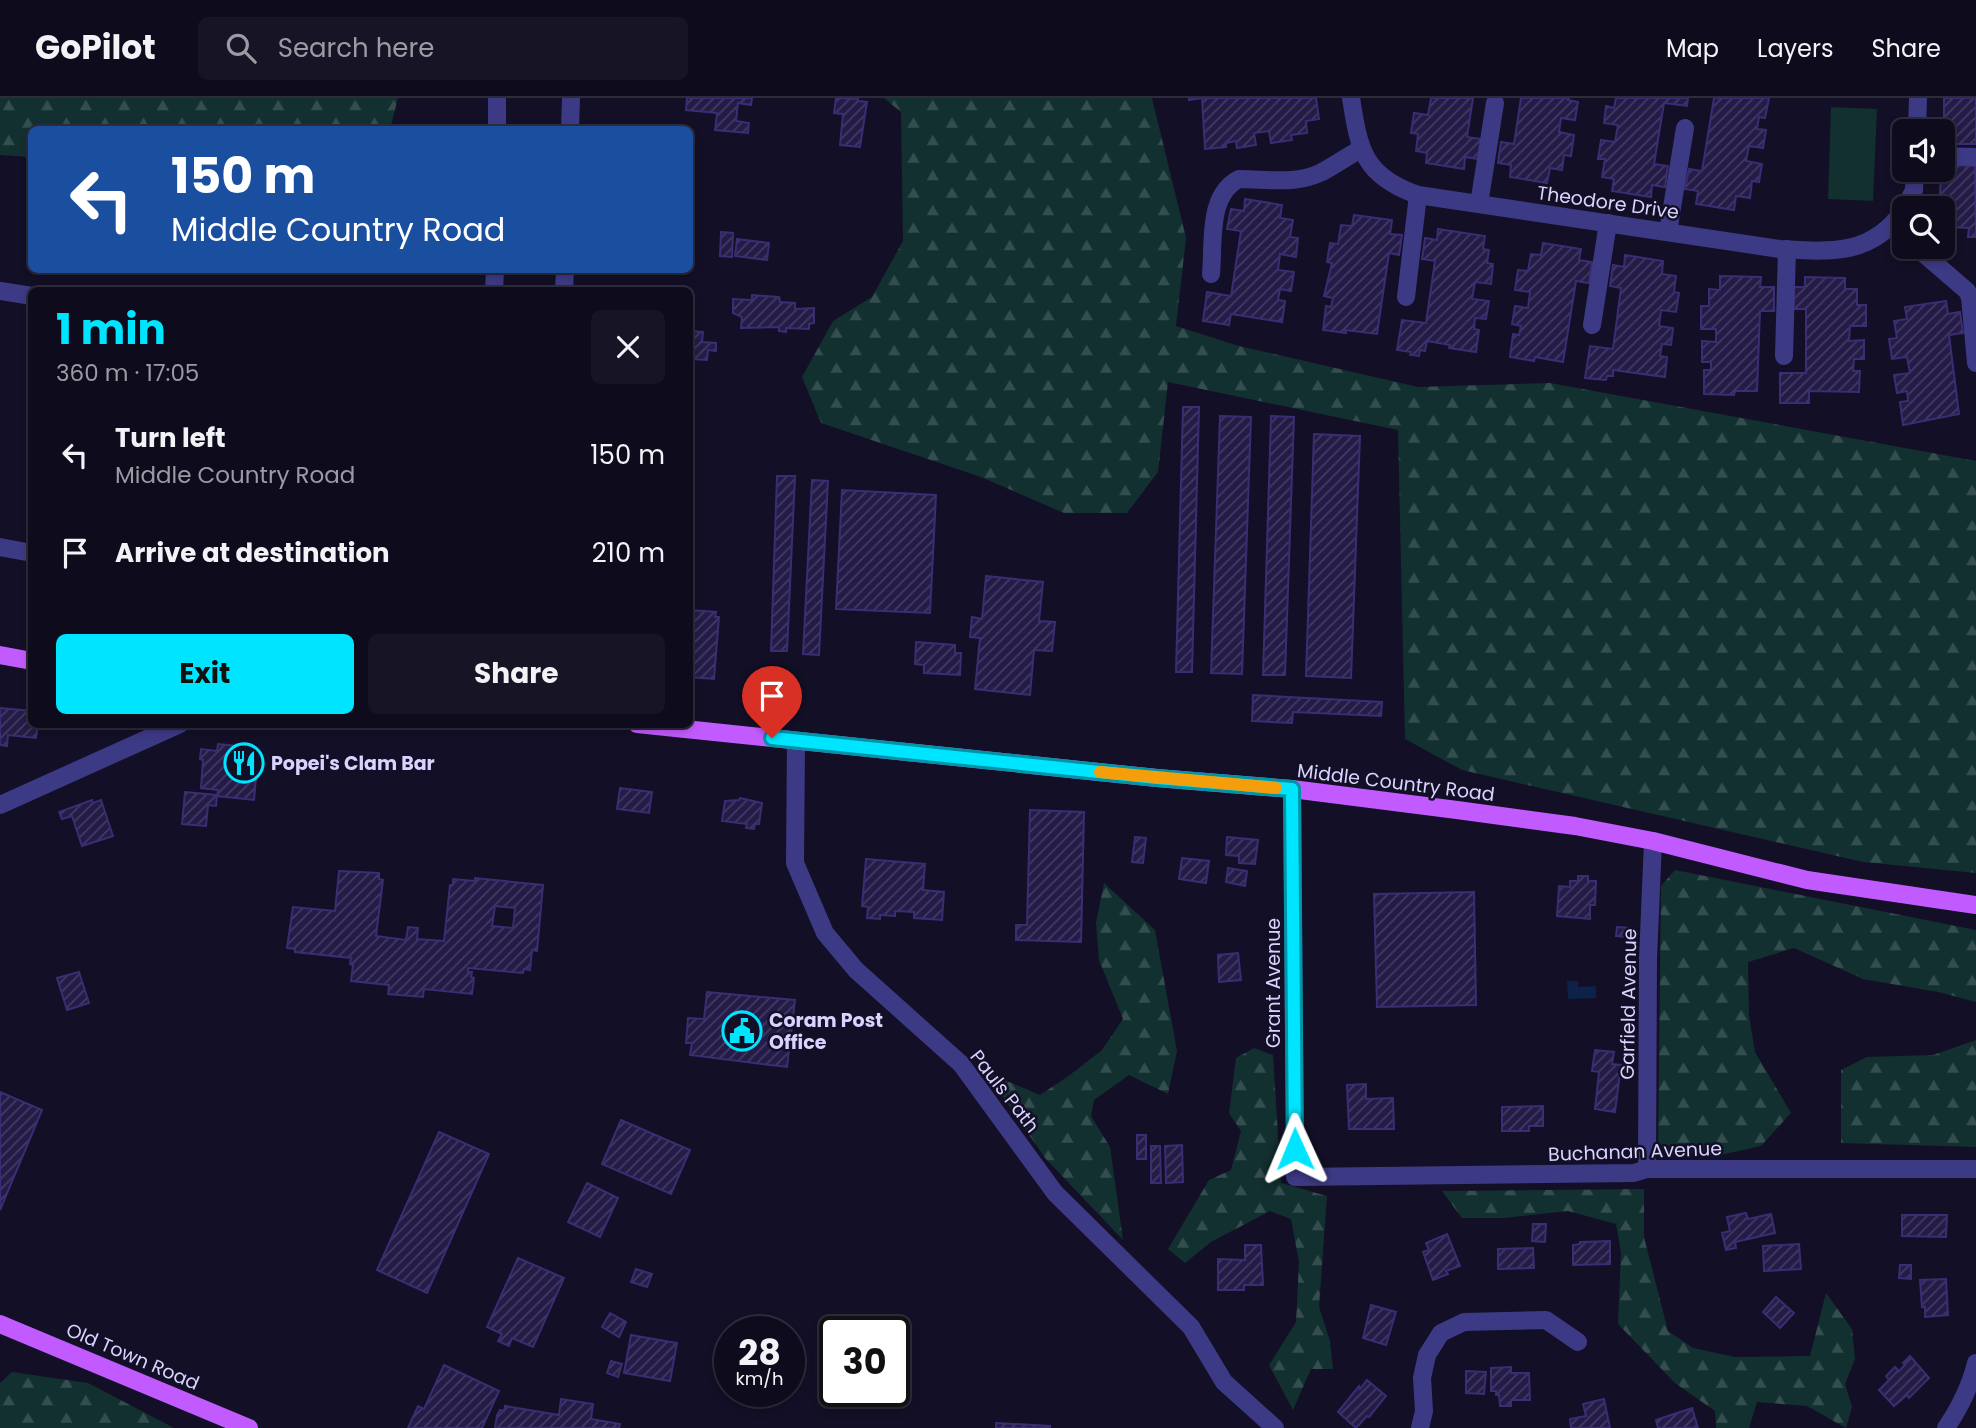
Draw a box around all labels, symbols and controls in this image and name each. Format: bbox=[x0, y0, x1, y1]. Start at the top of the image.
search box bbox=[198, 17, 688, 80]
text: GoPilot bbox=[35, 24, 156, 71]
icon: search bbox=[222, 29, 260, 67]
text: Search here bbox=[278, 30, 434, 66]
text: Map bbox=[1666, 32, 1719, 65]
text: Layers bbox=[1757, 32, 1833, 65]
text: Share bbox=[1871, 32, 1941, 65]
map controls bbox=[1892, 119, 1955, 259]
button: sound bbox=[1892, 119, 1955, 182]
text: 150 m bbox=[171, 142, 316, 210]
icon: left bbox=[56, 154, 147, 245]
street label: Theodore Drive bbox=[1535, 179, 1681, 226]
button: search bbox=[1892, 196, 1955, 259]
text: Middle Country Road bbox=[171, 207, 505, 252]
text: 1 min bbox=[56, 300, 166, 359]
button: close bbox=[591, 310, 665, 384]
text: 360 m · 17:05 bbox=[56, 357, 199, 389]
text: Turn left bbox=[115, 420, 226, 456]
icon: left bbox=[56, 436, 94, 474]
text: 150 m bbox=[590, 437, 665, 473]
text: Middle Country Road bbox=[115, 459, 355, 491]
icon: arrive bbox=[56, 534, 94, 572]
text: Arrive at destination bbox=[115, 535, 390, 571]
text: 210 m bbox=[592, 535, 665, 571]
button: Exit bbox=[56, 634, 354, 714]
button: Share bbox=[368, 634, 665, 714]
pin bbox=[742, 666, 802, 738]
icon: arrive bbox=[753, 677, 791, 715]
restaurant icon: Popei's Clam Bar bbox=[223, 742, 265, 784]
place label: Popei's Clam Bar bbox=[271, 750, 435, 777]
street label: Middle Country Road bbox=[1296, 757, 1496, 808]
street label: Grant Avenue bbox=[1260, 918, 1287, 1048]
street label: Garfield Avenue bbox=[1614, 928, 1643, 1080]
place label: Coram Post Office bbox=[769, 1007, 883, 1056]
public building icon: Coram Post Office bbox=[721, 1010, 763, 1052]
street label: Pauls Path bbox=[964, 1044, 1046, 1138]
position arrow bbox=[1258, 1112, 1332, 1186]
street label: Buchanan Avenue bbox=[1548, 1135, 1722, 1168]
street label: Old Town Road bbox=[62, 1316, 204, 1397]
speed limit sign: 30 bbox=[819, 1316, 910, 1407]
text: 28 bbox=[738, 1328, 781, 1377]
text: km/h bbox=[736, 1366, 783, 1391]

